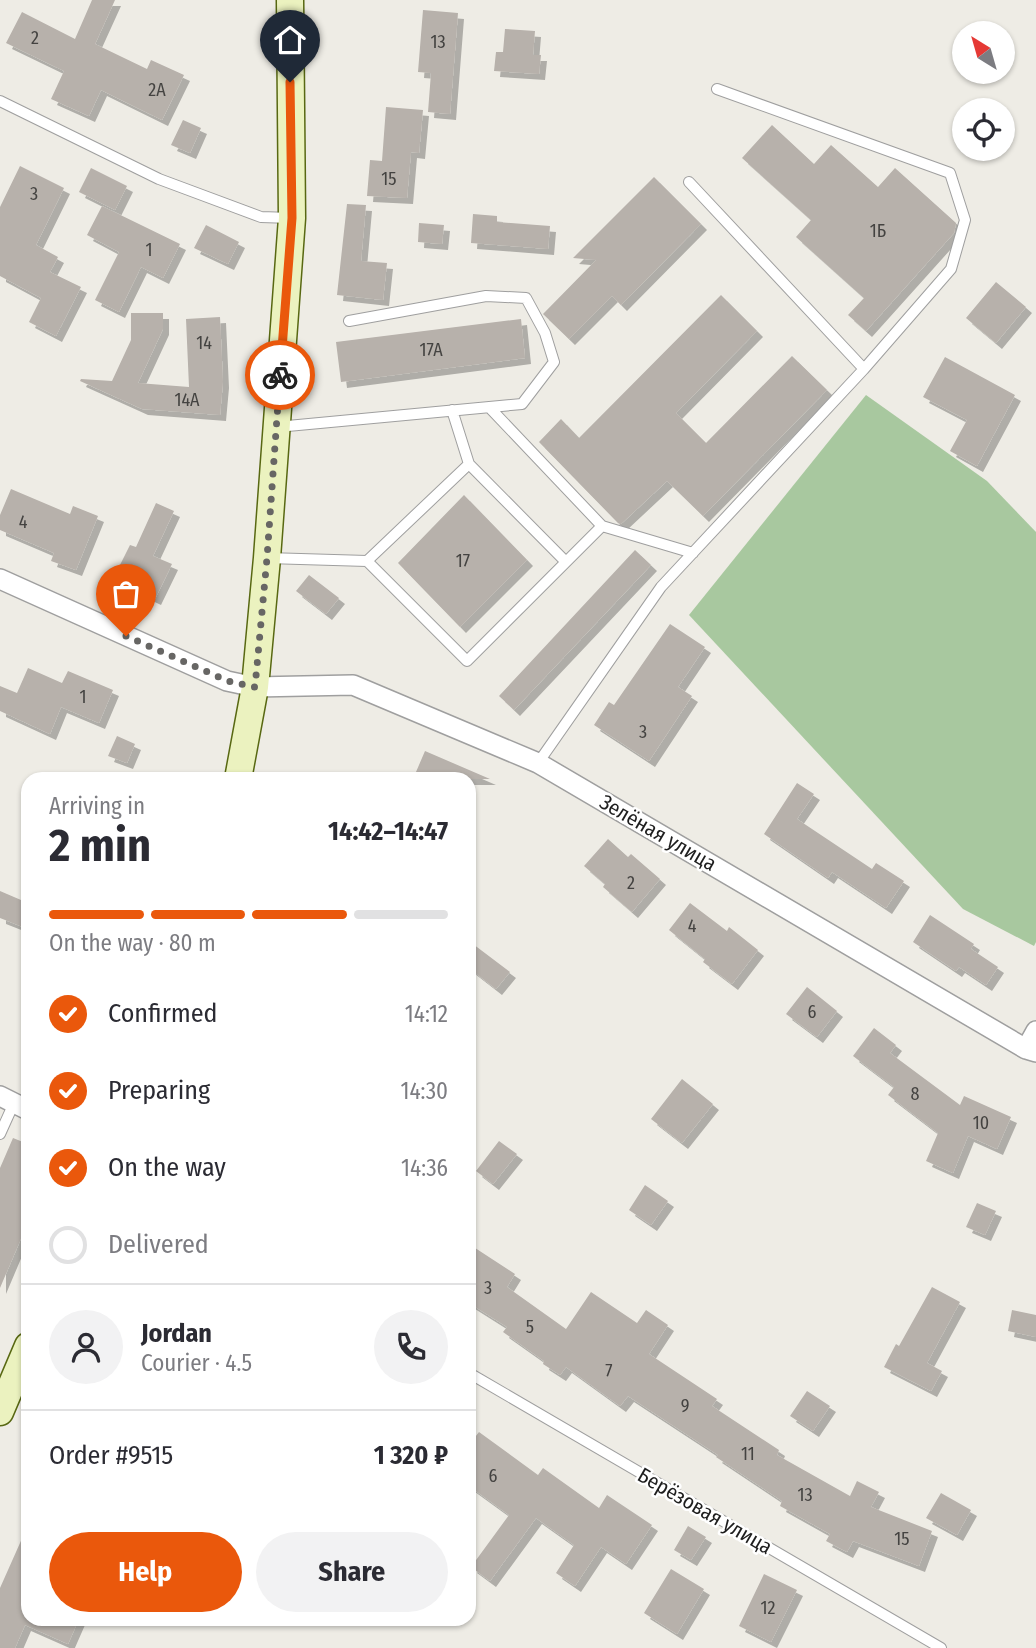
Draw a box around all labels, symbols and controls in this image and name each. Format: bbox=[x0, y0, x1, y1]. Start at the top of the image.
pin bbox=[260, 10, 320, 82]
icon: home bbox=[271, 21, 309, 59]
north arrow bbox=[952, 21, 1015, 84]
map controls bbox=[952, 21, 1015, 161]
house number: 2 bbox=[31, 27, 39, 49]
house number: 13 bbox=[430, 31, 446, 53]
house number: 2А bbox=[148, 79, 166, 101]
button: locate bbox=[952, 98, 1015, 161]
house number: 15 bbox=[381, 168, 397, 190]
house number: 3 bbox=[30, 183, 38, 205]
house number: 1Б bbox=[870, 220, 886, 242]
house number: 1 bbox=[145, 239, 153, 261]
house number: 14 bbox=[196, 332, 212, 354]
house number: 17А bbox=[419, 339, 443, 361]
courier bbox=[245, 340, 315, 410]
icon: bike bbox=[261, 356, 299, 394]
house number: 14А bbox=[174, 389, 200, 411]
house number: 4 bbox=[19, 511, 28, 533]
house number: 17 bbox=[456, 550, 470, 572]
pin bbox=[96, 564, 156, 636]
icon: bag bbox=[107, 575, 145, 613]
house number: 1 bbox=[79, 686, 87, 708]
house number: 3 bbox=[639, 721, 647, 743]
street label: Зелёная улица bbox=[595, 789, 721, 877]
text: Arriving in bbox=[49, 792, 145, 820]
text: 14:42–14:47 bbox=[328, 816, 448, 847]
text: 2 min bbox=[49, 818, 151, 873]
house number: 2 bbox=[627, 872, 635, 894]
house number: 4 bbox=[688, 915, 697, 937]
text: On the way · 80 m bbox=[49, 929, 216, 957]
icon: check bbox=[49, 995, 87, 1033]
text: Confirmed bbox=[108, 998, 218, 1029]
text: 14:12 bbox=[405, 1000, 448, 1028]
house number: 6 bbox=[808, 1001, 817, 1023]
icon: check bbox=[49, 1072, 87, 1110]
text: Preparing bbox=[108, 1075, 210, 1106]
text: 14:30 bbox=[400, 1077, 448, 1105]
house number: 8 bbox=[911, 1083, 920, 1105]
house number: 10 bbox=[973, 1112, 989, 1134]
icon: check bbox=[49, 1149, 87, 1187]
text: On the way bbox=[108, 1152, 226, 1183]
text: 14:36 bbox=[401, 1154, 448, 1182]
text: Delivered bbox=[108, 1229, 209, 1260]
house number: 3 bbox=[484, 1277, 492, 1299]
button: person bbox=[49, 1310, 123, 1384]
button: phone bbox=[374, 1310, 448, 1384]
house number: 5 bbox=[526, 1316, 534, 1338]
text: Jordan bbox=[141, 1318, 212, 1349]
text: Courier · 4.5 bbox=[141, 1349, 252, 1377]
house number: 7 bbox=[605, 1360, 613, 1382]
house number: 9 bbox=[681, 1395, 689, 1417]
text: Order #9515 bbox=[49, 1440, 173, 1471]
text: 1 320 ₽ bbox=[374, 1440, 448, 1471]
house number: 11 bbox=[741, 1443, 755, 1465]
street label: Берёзовая улица bbox=[633, 1462, 777, 1560]
house number: 6 bbox=[489, 1465, 498, 1487]
house number: 13 bbox=[797, 1484, 813, 1506]
house number: 15 bbox=[894, 1528, 910, 1550]
button: Help bbox=[49, 1532, 242, 1612]
button: Share bbox=[256, 1532, 448, 1612]
house number: 12 bbox=[761, 1597, 776, 1619]

